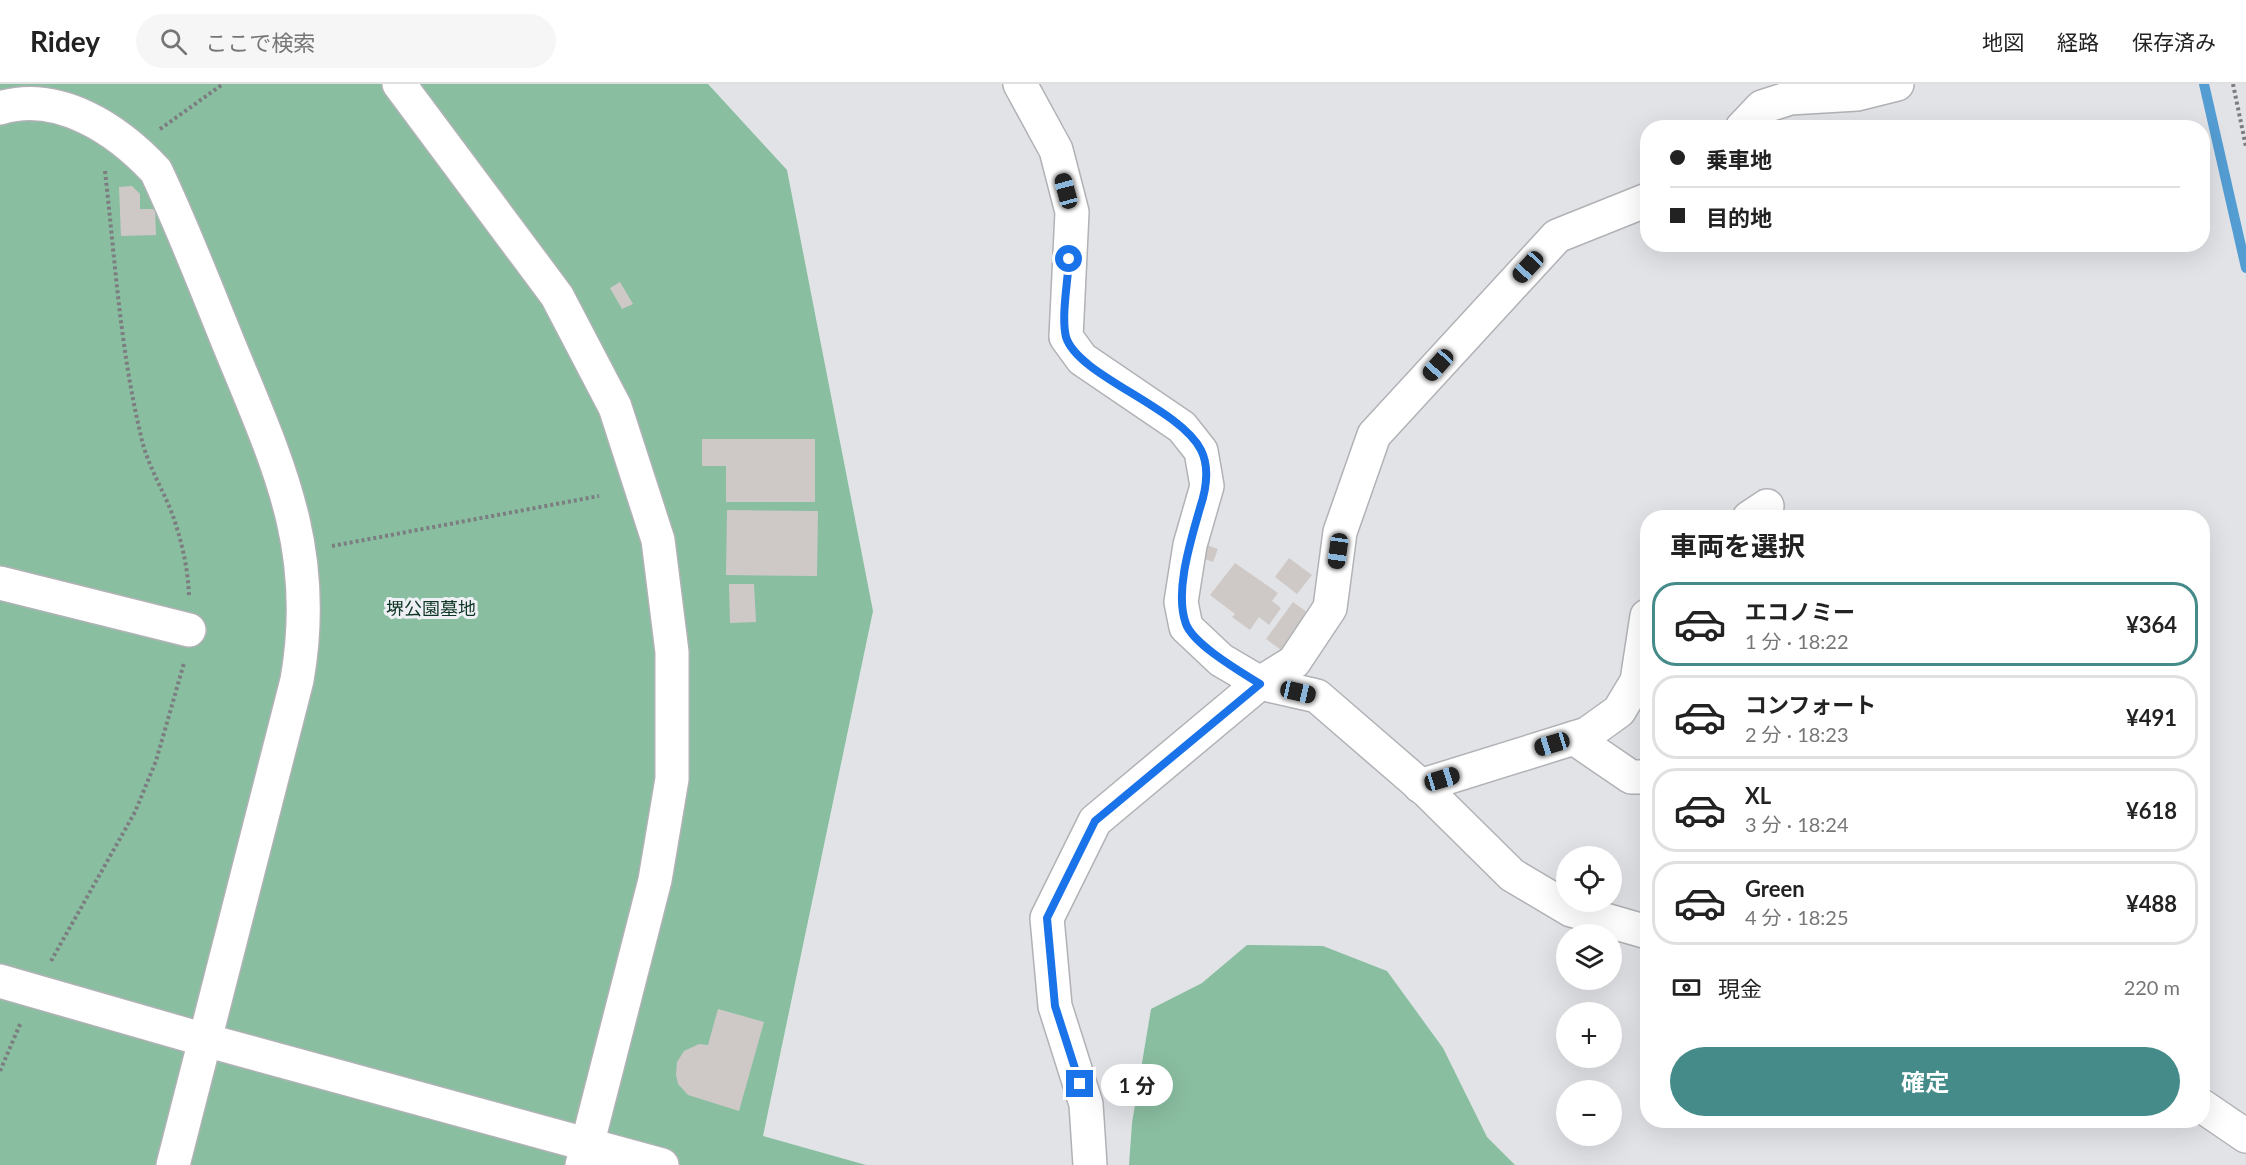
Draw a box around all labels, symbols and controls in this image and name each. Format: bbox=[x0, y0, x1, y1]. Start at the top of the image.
search box bbox=[136, 14, 556, 68]
text: Ridey bbox=[30, 24, 100, 58]
icon: search bbox=[157, 25, 190, 58]
text: ここで検索 bbox=[205, 29, 315, 56]
text: 地図 bbox=[1982, 29, 2024, 54]
text: 経路 bbox=[2057, 29, 2099, 54]
text: 保存済み bbox=[2132, 29, 2216, 54]
text: 乗車地 bbox=[1706, 146, 1772, 173]
car bbox=[1053, 171, 1079, 211]
text: 目的地 bbox=[1706, 204, 1772, 231]
route start bbox=[1055, 245, 1082, 272]
car bbox=[1509, 248, 1547, 286]
car bbox=[1419, 346, 1457, 384]
text: 車両を選択 bbox=[1670, 529, 1805, 562]
car bbox=[1327, 532, 1349, 570]
park label: 堺公園墓地 bbox=[386, 597, 476, 619]
icon: car bbox=[1673, 597, 1727, 651]
text: エコノミー bbox=[1745, 598, 1855, 625]
text: ¥364 bbox=[2126, 611, 2177, 638]
text: 1 分 · 18:22 bbox=[1745, 629, 1849, 653]
car bbox=[1278, 679, 1318, 705]
icon: car bbox=[1673, 690, 1727, 744]
text: コンフォート bbox=[1745, 691, 1876, 718]
text: ¥491 bbox=[2126, 704, 2177, 731]
text: 2 分 · 18:23 bbox=[1745, 722, 1849, 746]
car bbox=[1532, 730, 1572, 758]
car bbox=[1422, 765, 1462, 793]
text: XL bbox=[1745, 782, 1771, 809]
icon: car bbox=[1673, 783, 1727, 837]
text: ¥618 bbox=[2126, 797, 2177, 824]
text: 3 分 · 18:24 bbox=[1745, 812, 1849, 836]
map controls bbox=[1556, 846, 1622, 1146]
button: locate bbox=[1556, 846, 1622, 912]
text: Green bbox=[1745, 875, 1805, 902]
icon: car bbox=[1673, 876, 1727, 930]
text: ¥488 bbox=[2126, 890, 2177, 917]
text: 4 分 · 18:25 bbox=[1745, 905, 1849, 929]
button: layers bbox=[1556, 924, 1622, 990]
icon: cash bbox=[1670, 971, 1703, 1004]
text: 現金 bbox=[1718, 975, 1762, 1002]
text: 220 m bbox=[2124, 975, 2180, 999]
button: + bbox=[1556, 1002, 1622, 1068]
button: 確定 bbox=[1670, 1047, 2180, 1116]
callout: 1 分 bbox=[1101, 1063, 1173, 1105]
route end bbox=[1066, 1070, 1093, 1097]
text: 1 分 bbox=[1119, 1073, 1155, 1097]
button: − bbox=[1556, 1080, 1622, 1146]

